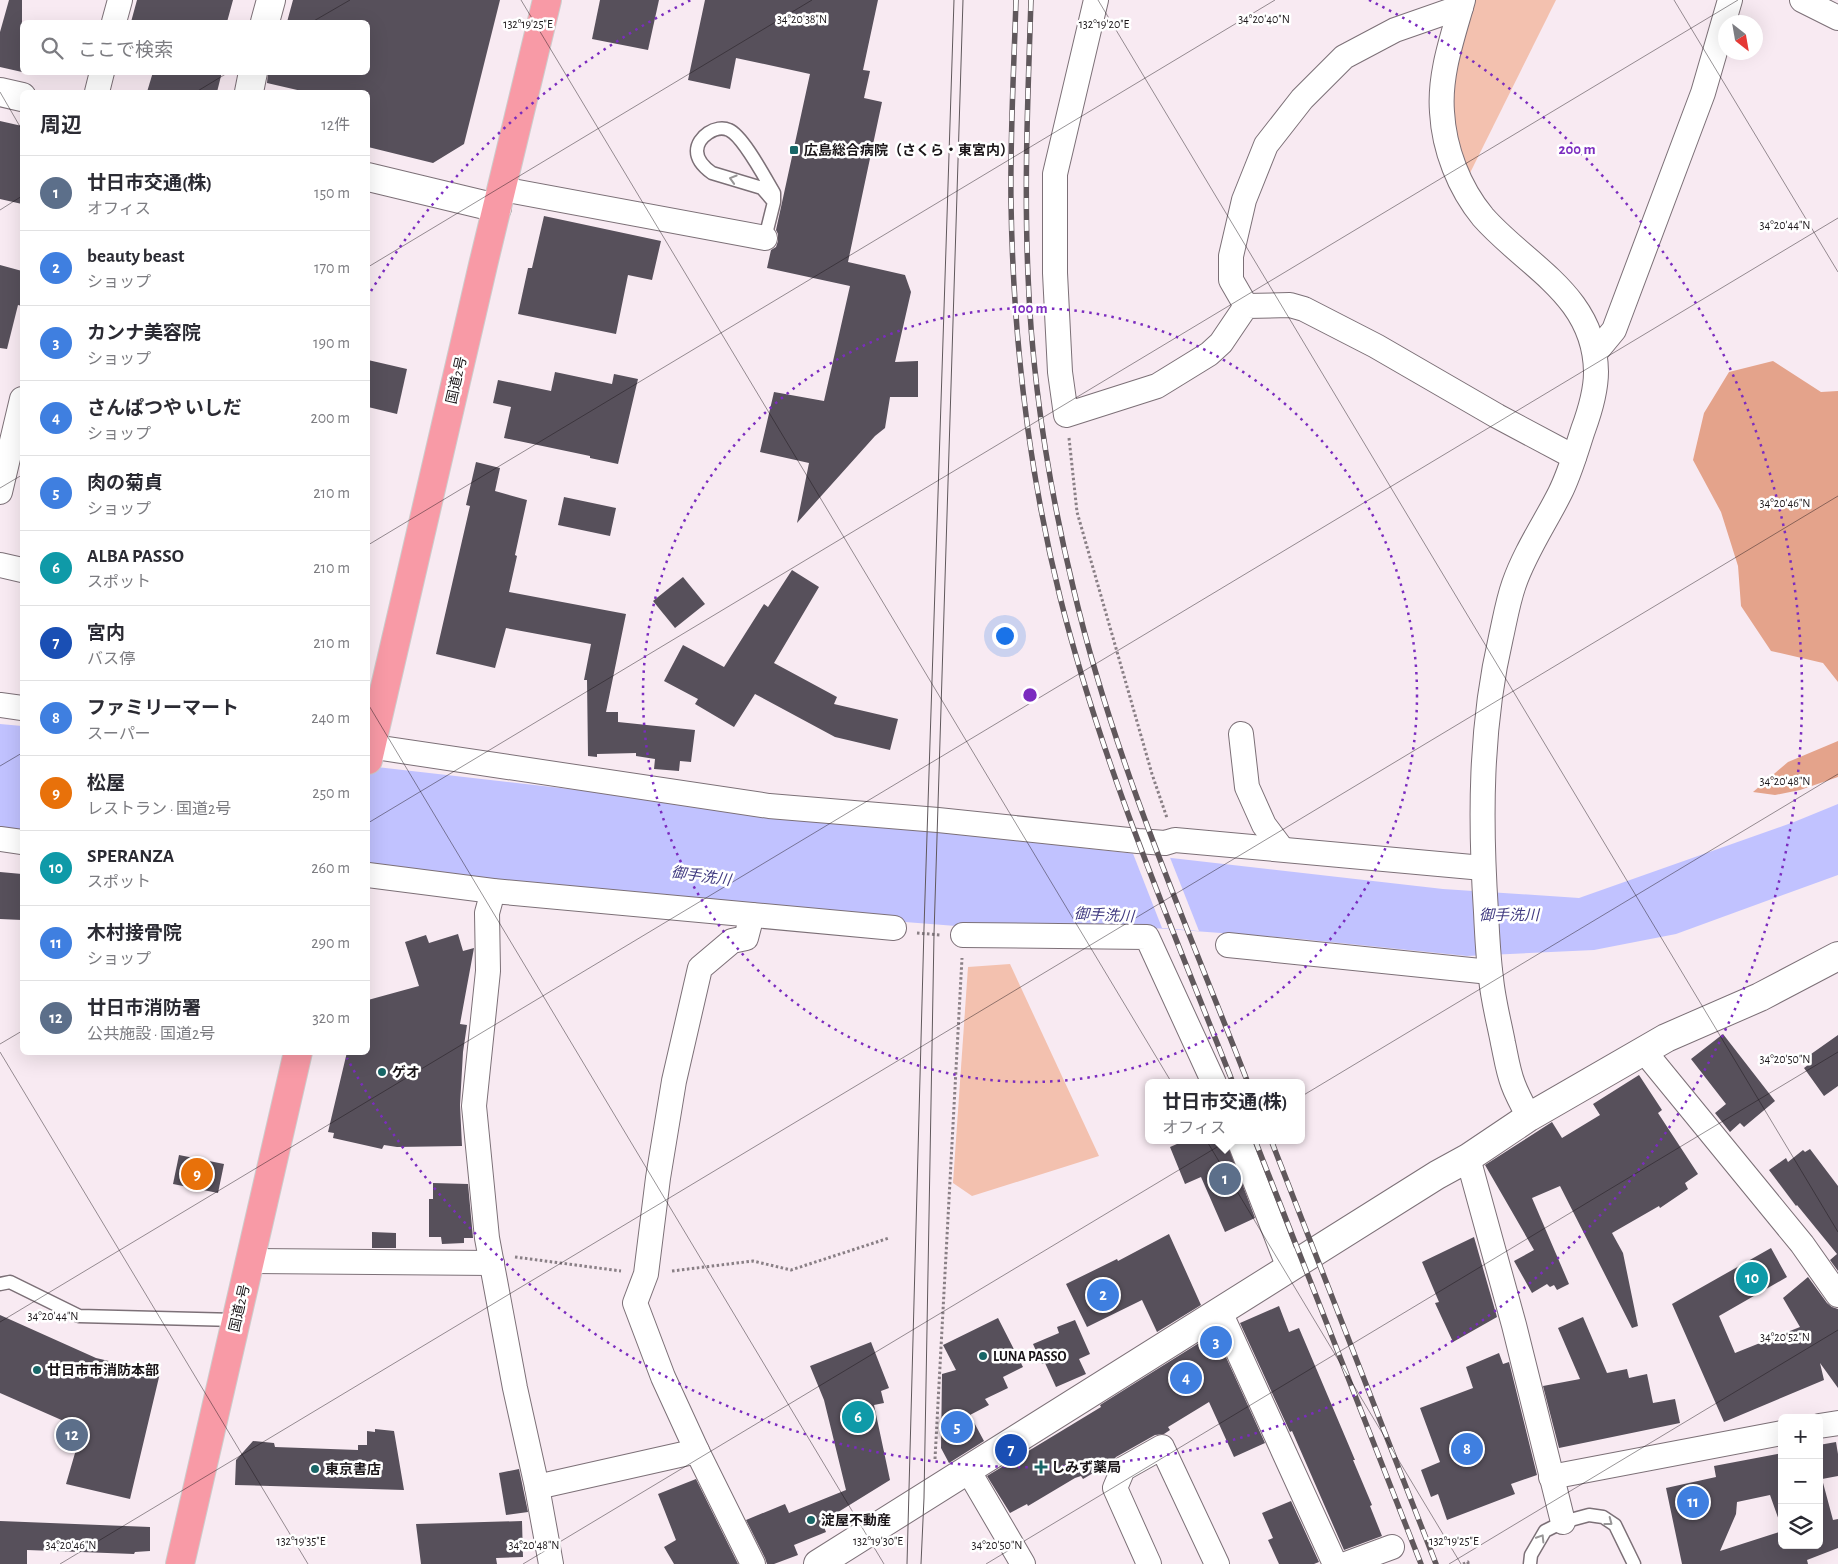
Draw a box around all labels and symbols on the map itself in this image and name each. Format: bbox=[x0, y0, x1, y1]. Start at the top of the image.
text: 34°20'38"N bbox=[777, 13, 827, 25]
text: 34°20'40"N bbox=[1238, 13, 1290, 25]
north arrow bbox=[1718, 15, 1763, 60]
text: 132°19'25"E bbox=[503, 18, 553, 30]
text: 132°19'20"E bbox=[1079, 18, 1130, 30]
place label: 広島総合病院（さくら・東宮内） bbox=[804, 142, 1014, 158]
text: 200 m bbox=[1558, 142, 1596, 157]
marker: 広島総合病院（さくら・東宮内） bbox=[788, 144, 800, 156]
one-way arrow bbox=[729, 175, 737, 185]
text: 34°20'44"N bbox=[1759, 219, 1811, 231]
text: 100 m bbox=[1012, 301, 1048, 316]
street label: 国道2号 bbox=[444, 355, 469, 405]
text: 34°20'46"N bbox=[1760, 497, 1811, 509]
your location bbox=[992, 623, 1018, 649]
centre of rings bbox=[1021, 686, 1039, 704]
text: 34°20'48"N bbox=[1759, 775, 1811, 787]
water label: 御手洗川 bbox=[670, 864, 734, 888]
water label: 御手洗川 bbox=[1074, 905, 1136, 925]
water label: 御手洗川 bbox=[1479, 907, 1541, 923]
text: 34°20'50"N bbox=[1760, 1053, 1810, 1065]
place label: ゲオ bbox=[392, 1064, 420, 1080]
marker: ゲオ bbox=[376, 1066, 388, 1078]
pin: 9 bbox=[181, 1155, 213, 1193]
pin: 1 bbox=[1209, 1160, 1241, 1198]
pin: 10 bbox=[1736, 1259, 1768, 1297]
pin: 2 bbox=[1087, 1276, 1119, 1314]
street label: 国道2号 bbox=[227, 1283, 252, 1333]
text: 34°20'44"N bbox=[27, 1310, 79, 1322]
pin: 3 bbox=[1200, 1323, 1232, 1361]
text: 34°20'52"N bbox=[1760, 1331, 1810, 1343]
marker: LUNA PASSO bbox=[977, 1350, 989, 1362]
place label: LUNA PASSO bbox=[993, 1350, 1066, 1364]
pin: 4 bbox=[1170, 1359, 1202, 1397]
place label: 廿日市市消防本部 bbox=[47, 1363, 159, 1378]
marker: 廿日市市消防本部 bbox=[31, 1364, 43, 1376]
pin: 6 bbox=[842, 1398, 874, 1436]
pin: 5 bbox=[941, 1408, 973, 1446]
pin: 12 bbox=[56, 1416, 88, 1454]
pin: 8 bbox=[1451, 1430, 1483, 1468]
pin: 7 bbox=[995, 1431, 1027, 1469]
place label: しみず薬局 bbox=[1051, 1460, 1121, 1475]
marker: しみず薬局 bbox=[1035, 1461, 1047, 1473]
place label: 東京書店 bbox=[325, 1462, 381, 1477]
marker: 東京書店 bbox=[309, 1463, 321, 1475]
pin: 11 bbox=[1677, 1483, 1709, 1521]
place label: 淀屋不動産 bbox=[821, 1513, 891, 1528]
marker: 淀屋不動産 bbox=[805, 1514, 817, 1526]
one-way arrow bbox=[1603, 1516, 1613, 1525]
text: 132°19'35"E bbox=[277, 1535, 326, 1547]
text: 132°19'30"E bbox=[853, 1535, 903, 1547]
text: 132°19'25"E bbox=[1429, 1535, 1479, 1547]
one-way arrow bbox=[1535, 1535, 1544, 1544]
text: 34°20'46"N bbox=[46, 1539, 97, 1551]
text: 34°20'48"N bbox=[508, 1539, 560, 1551]
text: 34°20'50"N bbox=[972, 1539, 1022, 1551]

